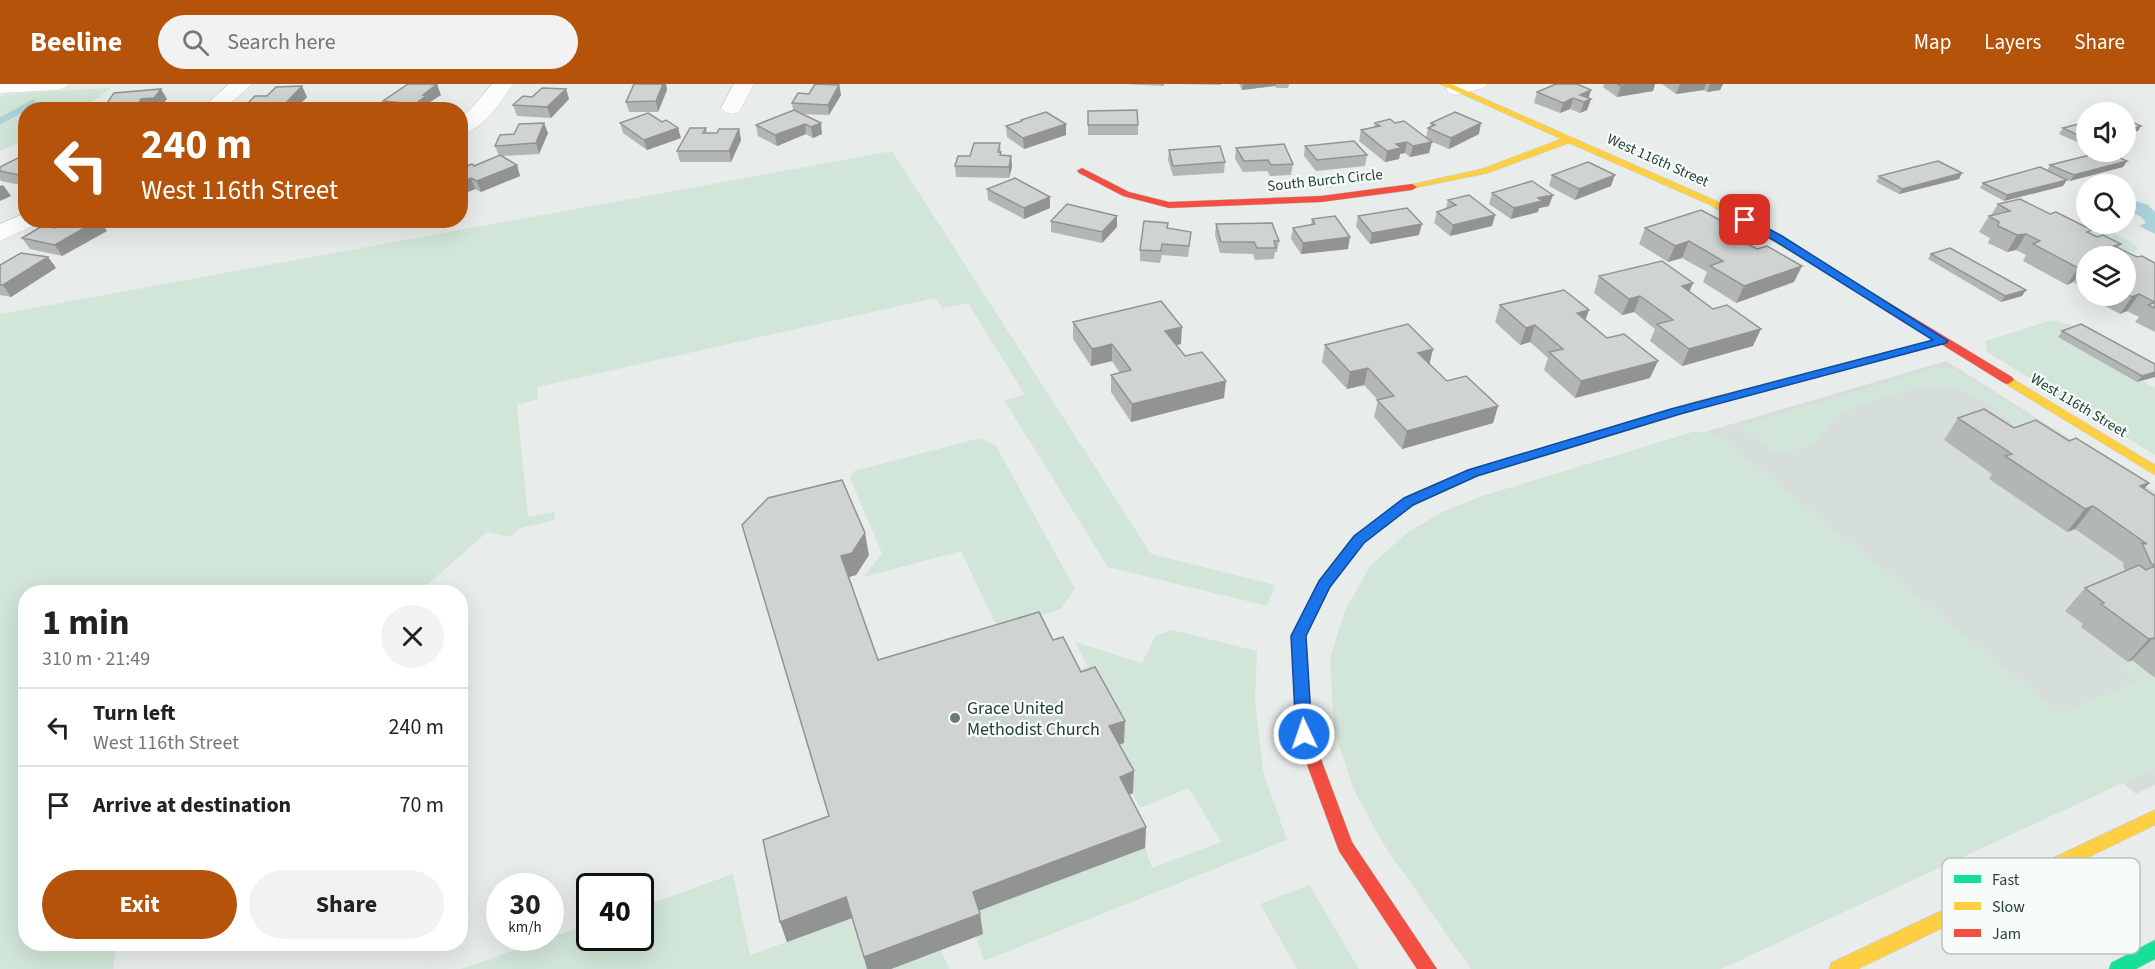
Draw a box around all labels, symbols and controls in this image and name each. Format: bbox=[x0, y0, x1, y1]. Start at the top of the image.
search box bbox=[158, 15, 578, 69]
text: Beeline bbox=[30, 22, 122, 62]
icon: search bbox=[179, 26, 212, 59]
text: Search here bbox=[227, 26, 336, 58]
text: Map bbox=[1914, 27, 1951, 57]
text: Layers bbox=[1984, 27, 2041, 57]
text: Share bbox=[2074, 27, 2125, 57]
map controls bbox=[2076, 102, 2136, 306]
button: sound bbox=[2076, 102, 2136, 162]
text: 240 m bbox=[141, 115, 252, 175]
icon: left bbox=[42, 126, 120, 204]
street label: West 116th Street bbox=[1604, 129, 1712, 192]
street label: South Burch Circle bbox=[1266, 164, 1384, 197]
text: West 116th Street bbox=[141, 171, 338, 210]
button: search bbox=[2076, 174, 2136, 234]
pin bbox=[1719, 194, 1770, 245]
icon: arrive bbox=[1728, 203, 1761, 236]
button: layers bbox=[2076, 246, 2136, 306]
street label: West 116th Street bbox=[2026, 368, 2131, 443]
text: 1 min bbox=[42, 597, 130, 648]
button: close bbox=[381, 605, 444, 668]
text: 310 m · 21:49 bbox=[42, 645, 150, 673]
place label: Grace United Methodist Church bbox=[967, 696, 1100, 742]
text: Turn left bbox=[93, 697, 175, 729]
position arrow bbox=[1272, 702, 1336, 766]
icon: left bbox=[42, 711, 75, 744]
text: 240 m bbox=[389, 711, 444, 743]
marker: Grace United Methodist Church bbox=[948, 711, 962, 725]
text: West 116th Street bbox=[93, 729, 239, 757]
icon: arrive bbox=[42, 789, 75, 822]
text: Arrive at destination bbox=[93, 789, 291, 821]
text: 70 m bbox=[399, 789, 444, 821]
legend bbox=[1942, 858, 2140, 954]
text: Fast bbox=[1992, 869, 2020, 891]
button: Exit bbox=[42, 870, 237, 939]
button: Share bbox=[249, 870, 444, 939]
speed limit sign: 40 bbox=[576, 873, 654, 951]
text: 30 bbox=[509, 883, 541, 926]
text: Slow bbox=[1992, 896, 2025, 918]
text: km/h bbox=[508, 917, 542, 938]
text: Jam bbox=[1992, 923, 2021, 945]

